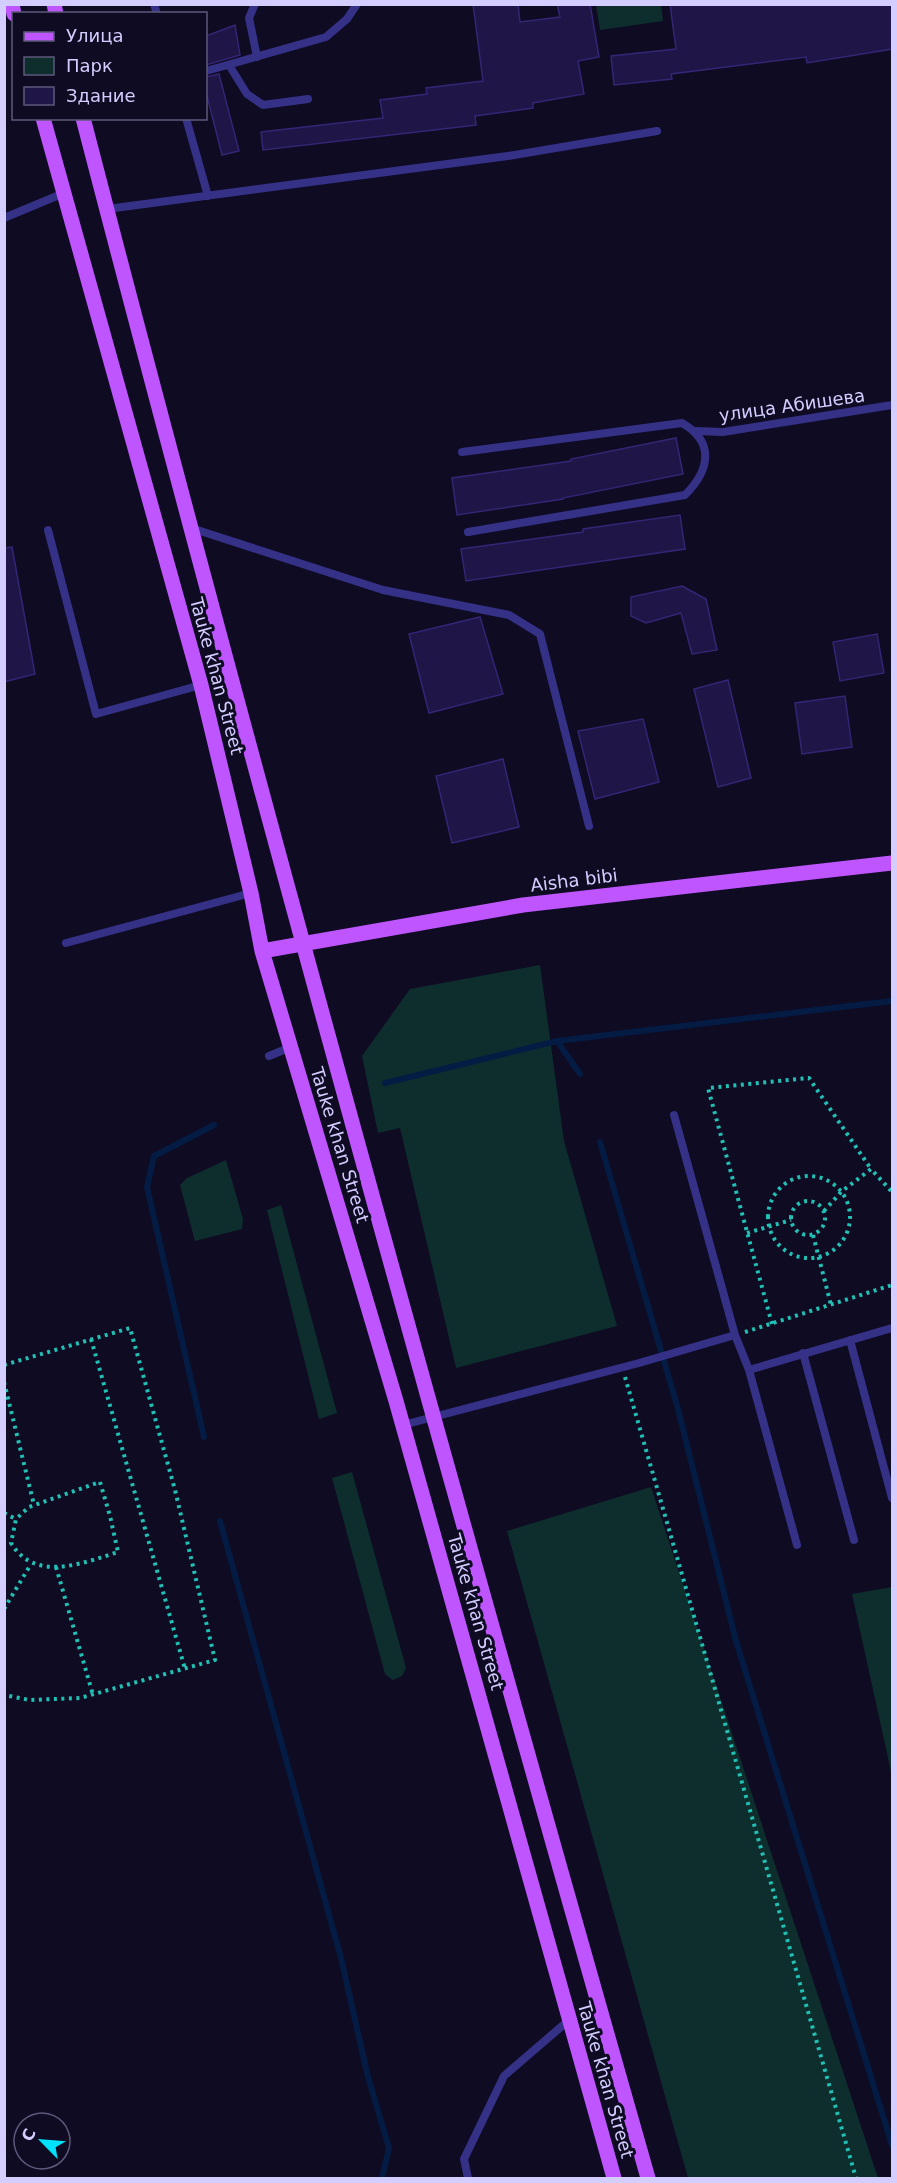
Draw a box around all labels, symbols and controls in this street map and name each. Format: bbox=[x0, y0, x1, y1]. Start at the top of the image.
legend bbox=[12, 12, 207, 120]
text: Улица bbox=[66, 25, 123, 46]
text: Парк bbox=[66, 55, 113, 76]
text: Здание bbox=[66, 85, 136, 106]
street label: улица Абишева bbox=[718, 384, 866, 426]
street label: Tauke khan Street bbox=[186, 594, 248, 757]
street label: Aisha bibi bbox=[529, 864, 619, 896]
street label: Tauke khan Street bbox=[306, 1064, 374, 1225]
street label: Tauke khan Street bbox=[443, 1530, 508, 1693]
street label: Tauke khan Street bbox=[573, 1998, 638, 2161]
north arrow bbox=[12, 2111, 72, 2171]
text: С bbox=[18, 2126, 40, 2144]

